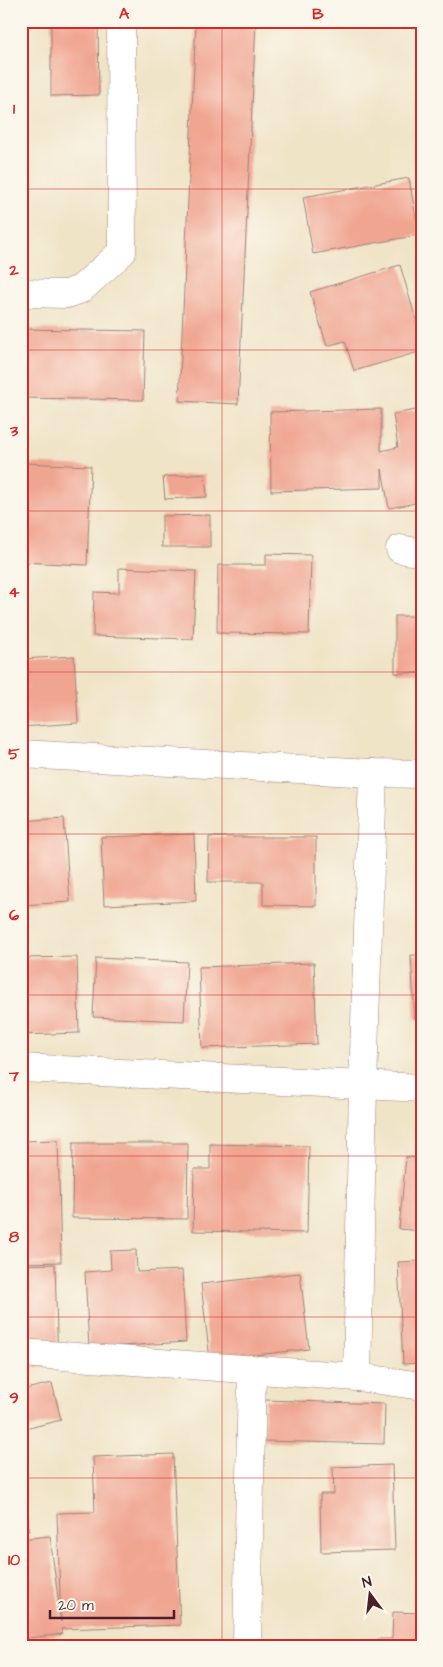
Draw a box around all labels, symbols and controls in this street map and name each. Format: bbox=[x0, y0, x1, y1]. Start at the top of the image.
text: A bbox=[119, 3, 130, 25]
text: B bbox=[312, 3, 324, 25]
text: 1 bbox=[13, 98, 16, 120]
text: 2 bbox=[8, 259, 19, 281]
text: 3 bbox=[9, 420, 19, 442]
text: 4 bbox=[9, 581, 20, 603]
text: 5 bbox=[8, 743, 20, 765]
text: 6 bbox=[9, 904, 19, 926]
text: 7 bbox=[8, 1065, 19, 1087]
text: 8 bbox=[9, 1226, 20, 1248]
text: 9 bbox=[9, 1387, 19, 1409]
text: 10 bbox=[8, 1549, 20, 1571]
north arrow bbox=[346, 1570, 396, 1620]
text: N bbox=[360, 1572, 374, 1593]
scale bar bbox=[50, 1587, 174, 1619]
text: 20 m bbox=[58, 1595, 94, 1616]

